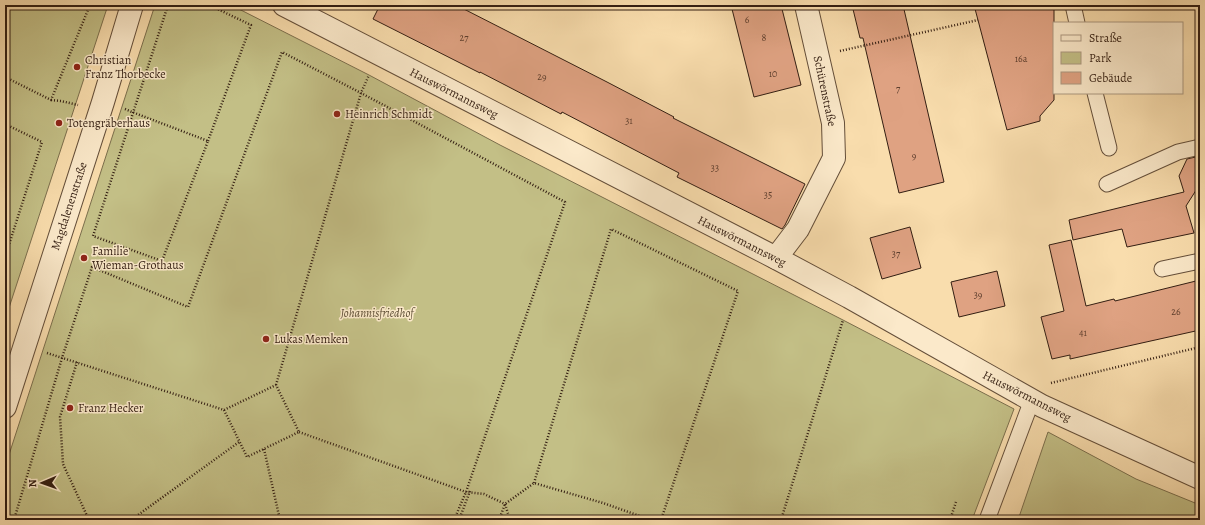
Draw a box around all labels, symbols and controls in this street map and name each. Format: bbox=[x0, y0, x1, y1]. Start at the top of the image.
house number: 6 bbox=[745, 13, 750, 26]
legend bbox=[1053, 22, 1183, 94]
text: Straße bbox=[1089, 30, 1122, 46]
house number: 27 bbox=[460, 31, 469, 44]
house number: 8 bbox=[762, 31, 767, 44]
text: Park bbox=[1089, 50, 1112, 66]
place label: Christian Franz Thorbecke bbox=[85, 52, 166, 82]
house number: 16a bbox=[1015, 52, 1028, 65]
street label: Schürenstraße bbox=[810, 54, 840, 128]
marker: Christian Franz Thorbecke bbox=[72, 62, 82, 72]
street label: Hauswörmannsweg bbox=[407, 64, 501, 122]
house number: 10 bbox=[769, 67, 777, 80]
house number: 29 bbox=[537, 70, 547, 83]
text: Gebäude bbox=[1089, 70, 1132, 86]
house number: 7 bbox=[896, 82, 901, 95]
place label: Heinrich Schmidt bbox=[345, 106, 432, 122]
marker: Heinrich Schmidt bbox=[332, 109, 342, 119]
house number: 31 bbox=[625, 114, 633, 127]
place label: Totengräberhaus bbox=[67, 115, 150, 131]
marker: Totengräberhaus bbox=[54, 118, 64, 128]
house number: 9 bbox=[912, 149, 917, 162]
street label: Magdalenenstraße bbox=[47, 160, 91, 252]
house number: 33 bbox=[711, 161, 719, 174]
house number: 35 bbox=[764, 188, 772, 201]
street label: Hauswörmannsweg bbox=[695, 212, 789, 270]
place label: Familie Wieman-Grothaus bbox=[91, 243, 184, 273]
house number: 37 bbox=[892, 247, 901, 260]
marker: Familie Wieman-Grothaus bbox=[79, 253, 89, 263]
house number: 39 bbox=[974, 288, 983, 301]
park label: Johannisfriedhof bbox=[340, 305, 416, 321]
house number: 26 bbox=[1171, 305, 1181, 318]
house number: 41 bbox=[1079, 326, 1088, 339]
place label: Lukas Memken bbox=[274, 331, 348, 347]
marker: Lukas Memken bbox=[261, 334, 271, 344]
street label: Hauswörmannsweg bbox=[980, 367, 1074, 425]
place label: Franz Hecker bbox=[78, 400, 144, 416]
marker: Franz Hecker bbox=[65, 403, 75, 413]
north arrow bbox=[22, 463, 62, 503]
text: N bbox=[25, 479, 40, 488]

